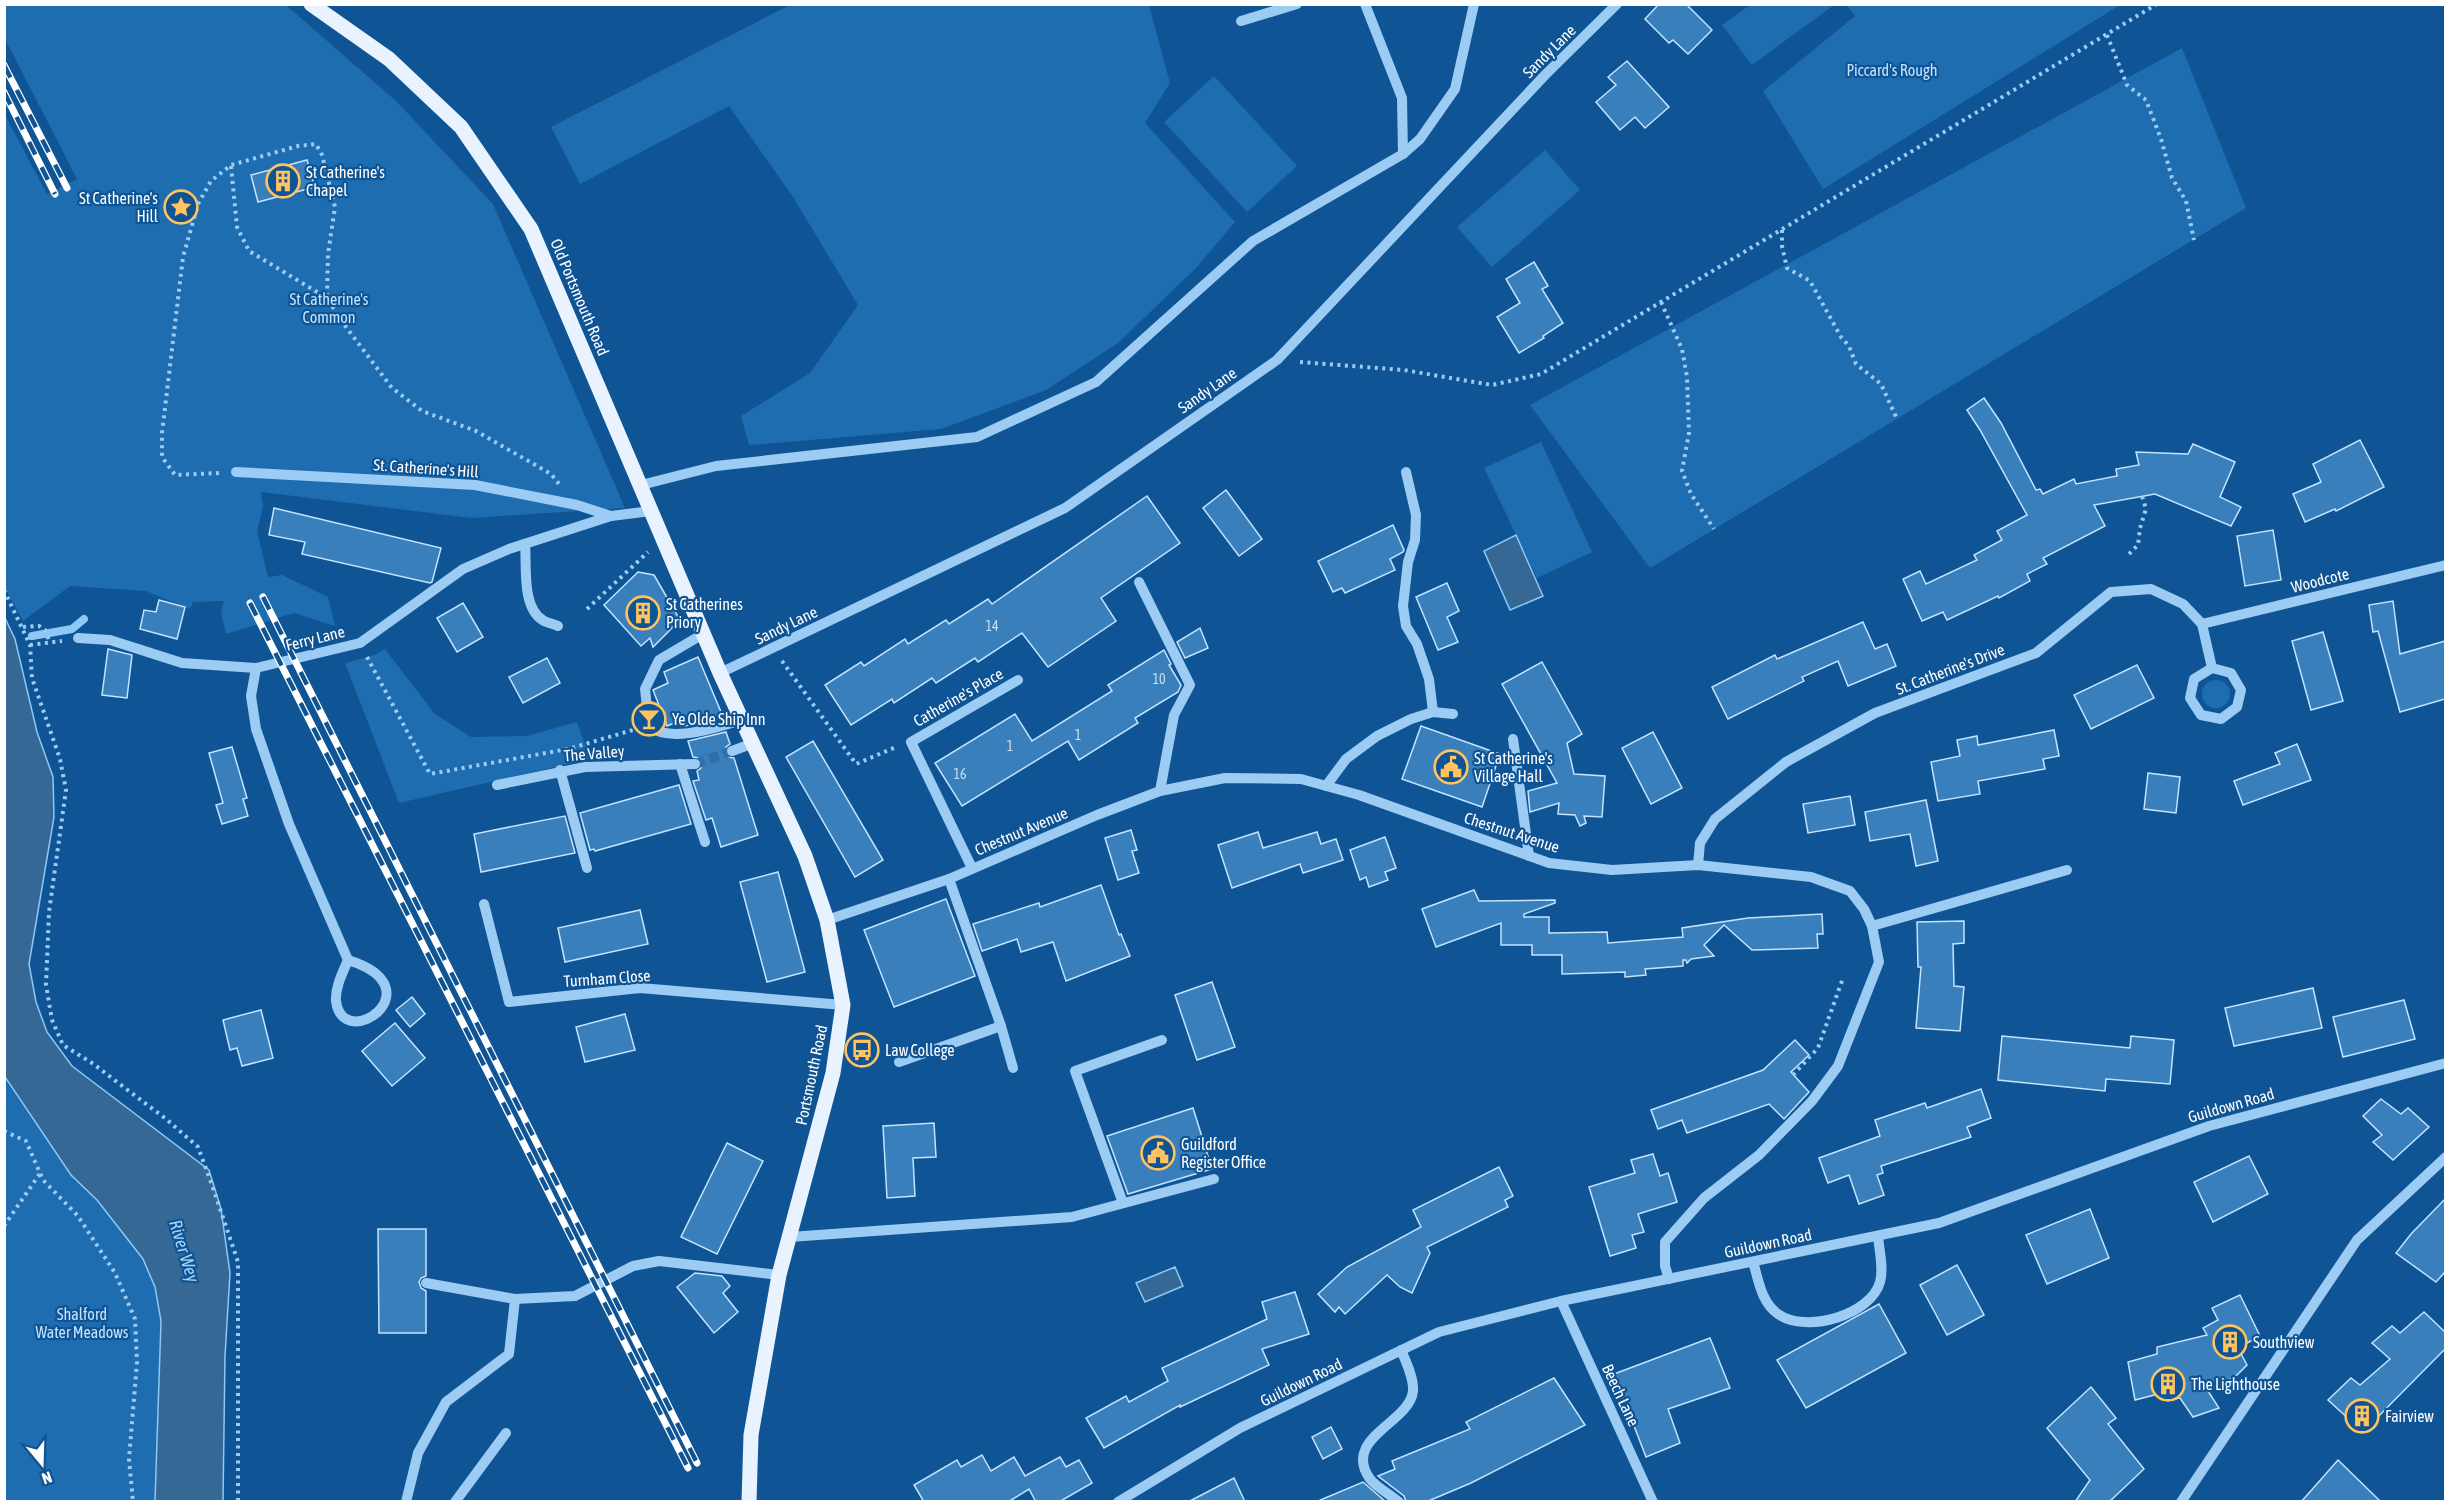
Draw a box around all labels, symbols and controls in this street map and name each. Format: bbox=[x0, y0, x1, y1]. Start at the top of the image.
street label: Sandy Lane bbox=[1519, 21, 1580, 82]
park label: Piccard's Rough bbox=[1846, 61, 1938, 80]
building icon: St Catherine's Chapel bbox=[265, 163, 301, 199]
place label: St Catherine's Chapel bbox=[306, 163, 385, 200]
place label: St Catherine's Hill bbox=[79, 189, 159, 225]
place icon: St Catherine's Hill bbox=[163, 189, 199, 225]
street label: Old Portsmouth Road bbox=[547, 236, 613, 358]
park label: St Catherine's Common bbox=[289, 290, 369, 326]
street label: Sandy Lane bbox=[1174, 363, 1240, 417]
street label: St. Catherine's Hill bbox=[373, 455, 480, 481]
street label: Woodcote bbox=[2289, 564, 2351, 596]
building icon: St Catherines Priory bbox=[625, 595, 661, 631]
place label: St Catherines Priory bbox=[666, 595, 743, 632]
street label: Sandy Lane bbox=[752, 602, 820, 649]
house number: 14 bbox=[985, 618, 999, 634]
street label: Ferry Lane bbox=[284, 622, 347, 655]
street label: St. Catherine's Drive bbox=[1893, 640, 2007, 698]
street label: Catherine's Place bbox=[910, 664, 1006, 730]
house number: 10 bbox=[1152, 671, 1166, 687]
bar icon: Ye Olde Ship Inn bbox=[631, 701, 667, 737]
place label: Ye Olde Ship Inn bbox=[672, 710, 766, 729]
house number: 1 bbox=[1075, 727, 1081, 743]
house number: 1 bbox=[1007, 738, 1013, 754]
street label: The Valley bbox=[563, 741, 626, 766]
public building icon: St Catherine's Village Hall bbox=[1433, 749, 1469, 785]
place label: St Catherine's Village Hall bbox=[1474, 749, 1553, 786]
house number: 16 bbox=[953, 766, 967, 782]
street label: Chestnut Avenue bbox=[972, 803, 1070, 859]
street label: Chestnut Avenue bbox=[1462, 808, 1562, 856]
street label: Turnham Close bbox=[563, 966, 651, 990]
street label: Portsmouth Road bbox=[792, 1023, 830, 1127]
bus stop icon: Law College bbox=[844, 1032, 880, 1068]
place label: Law College bbox=[885, 1041, 955, 1060]
street label: Guildown Road bbox=[2186, 1084, 2276, 1126]
public building icon: Guildford Register Office bbox=[1140, 1135, 1176, 1171]
place label: Guildford Register Office bbox=[1181, 1135, 1266, 1172]
water label: River Wey bbox=[165, 1217, 204, 1285]
street label: Guildown Road bbox=[1723, 1225, 1813, 1261]
park label: Shalford Water Meadows bbox=[36, 1305, 129, 1341]
building icon: Southview bbox=[2212, 1324, 2248, 1360]
place label: Southview bbox=[2253, 1333, 2315, 1351]
street label: Guildown Road bbox=[1257, 1354, 1345, 1410]
street label: Beech Lane bbox=[1599, 1361, 1643, 1429]
building icon: The Lighthouse bbox=[2150, 1366, 2186, 1402]
place label: The Lighthouse bbox=[2191, 1375, 2280, 1394]
building icon: Fairview bbox=[2344, 1398, 2380, 1434]
place label: Fairview bbox=[2385, 1407, 2434, 1425]
north arrow bbox=[12, 1434, 72, 1494]
text: N bbox=[39, 1468, 54, 1488]

